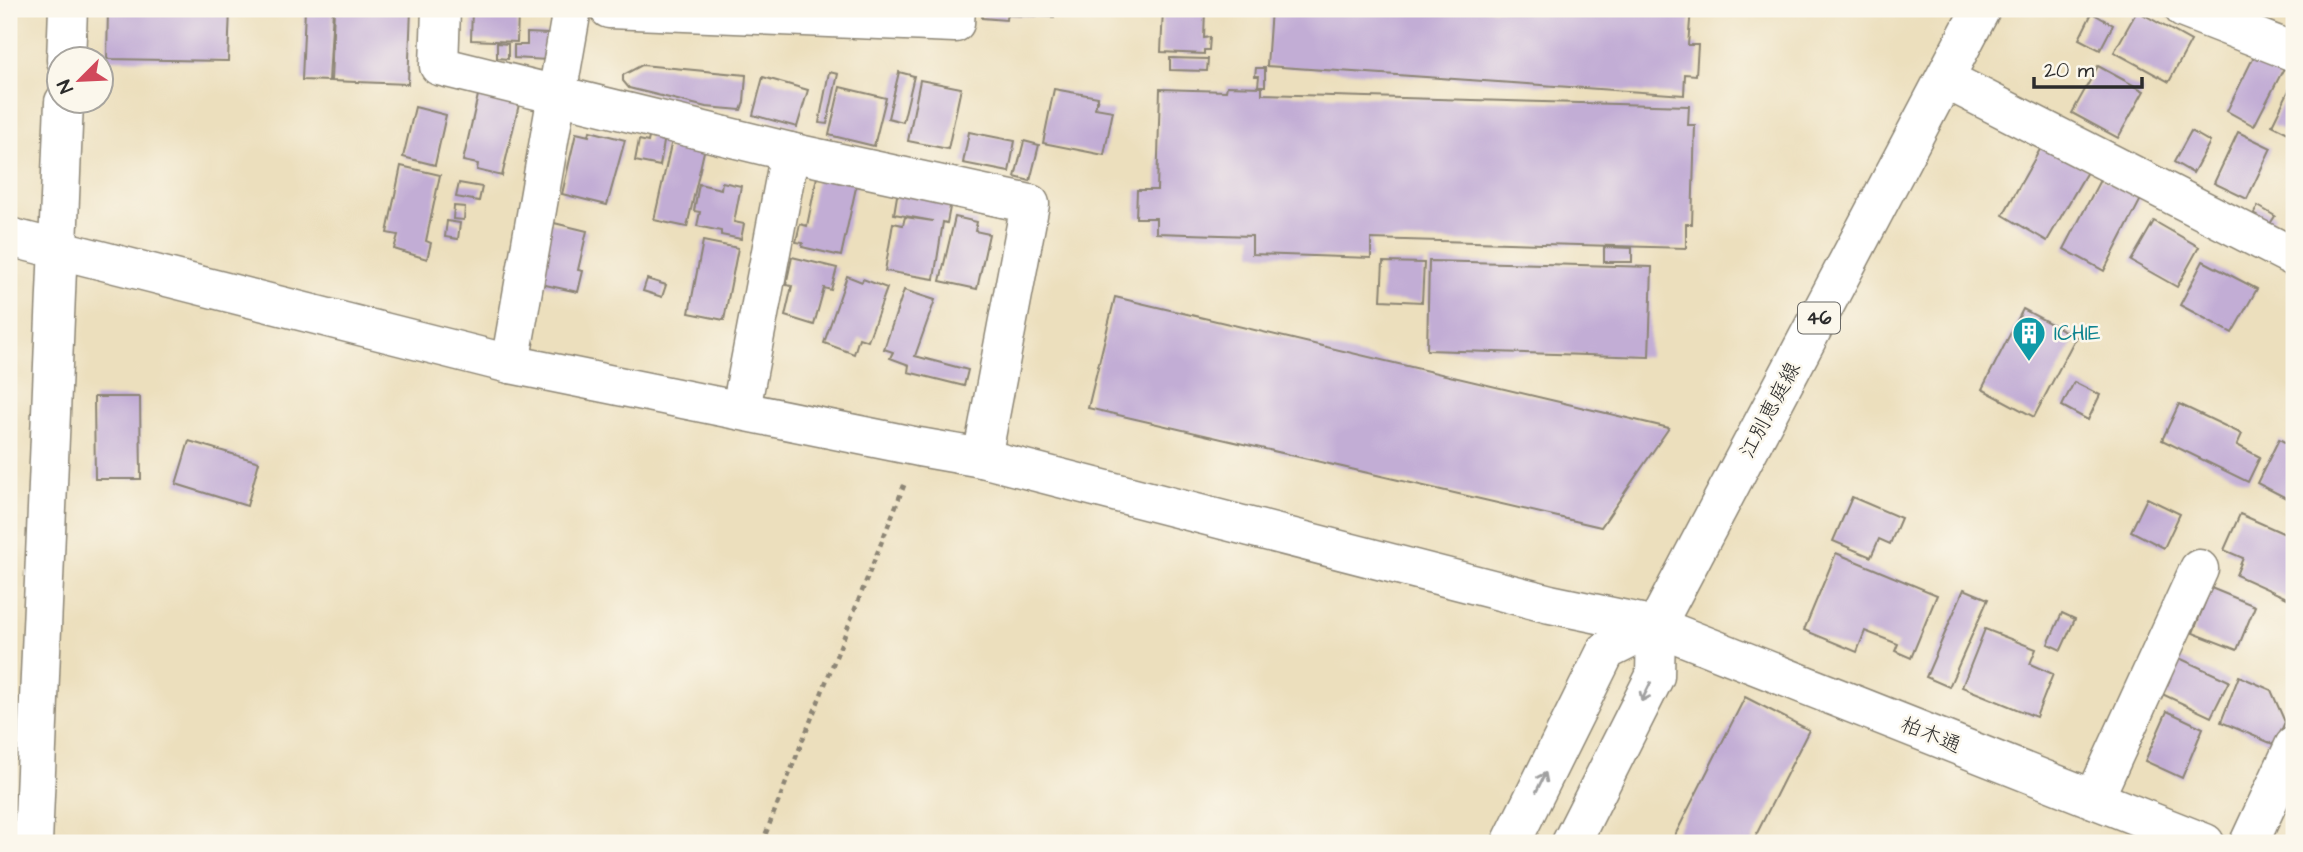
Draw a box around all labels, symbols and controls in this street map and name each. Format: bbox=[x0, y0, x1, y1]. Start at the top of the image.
north arrow bbox=[46, 46, 116, 116]
scale bar bbox=[2034, 46, 2142, 90]
text: 20 m bbox=[2044, 56, 2095, 85]
text: N bbox=[51, 75, 81, 97]
road number: 46 bbox=[1798, 302, 1840, 334]
building icon: ICHIE bbox=[2010, 314, 2048, 363]
place label: ICHIE bbox=[2054, 319, 2101, 348]
street label: 江別恵庭線 bbox=[1733, 357, 1807, 463]
one-way arrow bbox=[1639, 681, 1653, 702]
street label: 柏木通 bbox=[1896, 710, 1966, 760]
one-way arrow bbox=[1534, 772, 1548, 793]

